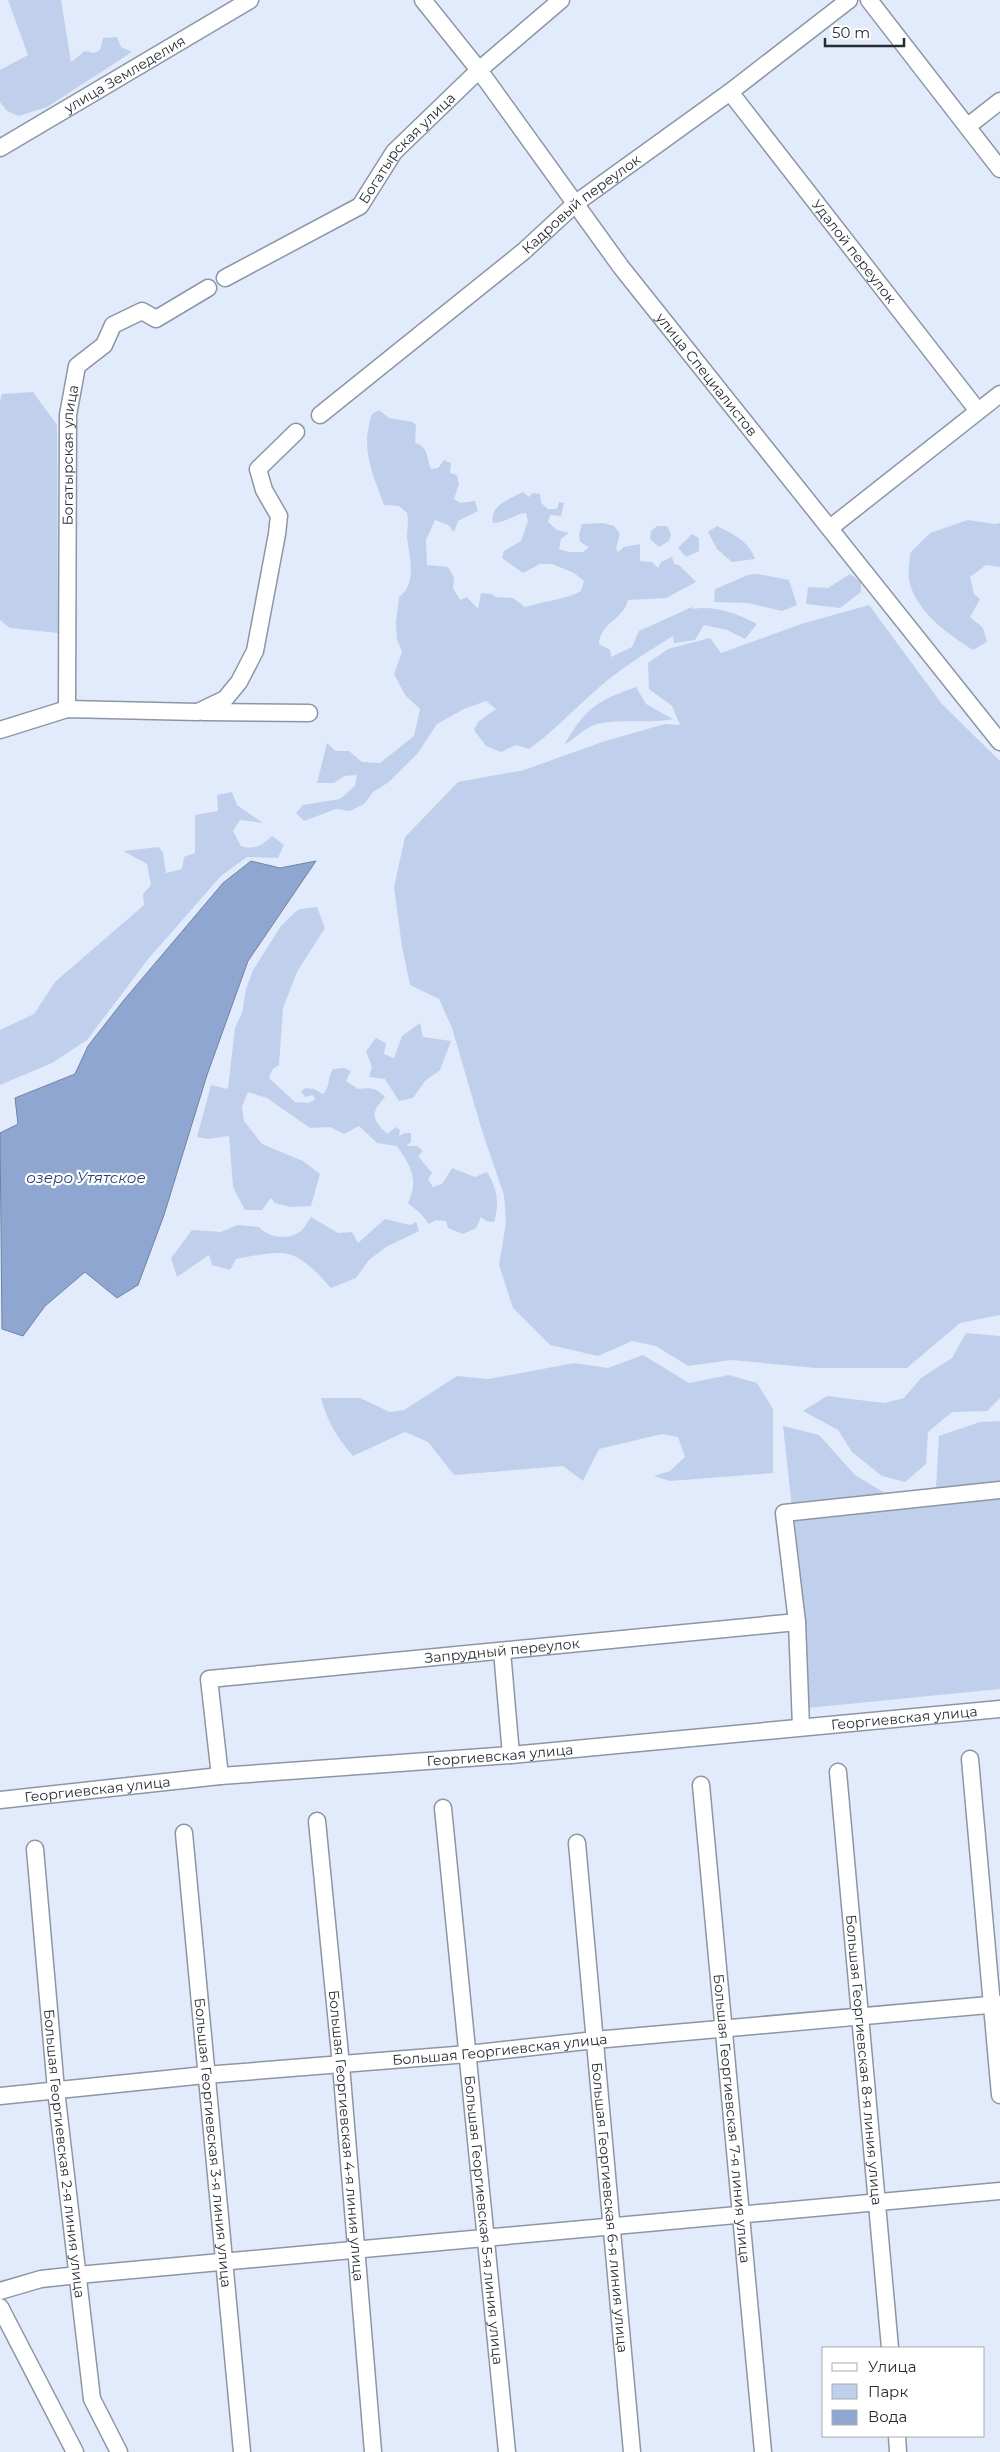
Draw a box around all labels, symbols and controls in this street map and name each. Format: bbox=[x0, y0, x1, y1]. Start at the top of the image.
scale bar bbox=[825, 15, 904, 47]
text: 50 m bbox=[832, 23, 870, 42]
street label: улица Земледелия bbox=[60, 31, 189, 117]
street label: Богатырская улица bbox=[355, 89, 459, 207]
street label: Кадровый переулок bbox=[518, 150, 644, 257]
street label: Удалой переулок bbox=[808, 196, 900, 307]
street label: улица Специалистов bbox=[651, 308, 761, 440]
street label: Богатырская улица bbox=[59, 383, 82, 526]
water label: озеро Утятское bbox=[26, 1168, 146, 1187]
street label: Запрудный переулок bbox=[424, 1634, 580, 1667]
street label: Георгиевская улица bbox=[830, 1702, 978, 1734]
street label: Георгиевская улица bbox=[426, 1740, 574, 1770]
street label: Георгиевская улица bbox=[23, 1772, 171, 1806]
street label: Большая Георгиевская 8-я линия улица bbox=[842, 1914, 886, 2206]
street label: Большая Георгиевская 7-я линия улица bbox=[710, 1973, 754, 2264]
street label: Большая Георгиевская 4-я линия улица bbox=[325, 1989, 368, 2282]
street label: Большая Георгиевская 3-я линия улица bbox=[190, 1997, 236, 2288]
street label: Большая Георгиевская 2-я линия улица bbox=[40, 2008, 89, 2299]
street label: Большая Георгиевская улица bbox=[392, 2030, 608, 2069]
street label: Большая Георгиевская 6-я линия улица bbox=[588, 2061, 632, 2354]
street label: Большая Георгиевская 5-я линия улица bbox=[461, 2074, 507, 2366]
legend bbox=[822, 2347, 985, 2437]
text: Улица bbox=[868, 2357, 916, 2376]
text: Парк bbox=[868, 2382, 908, 2401]
text: Вода bbox=[868, 2407, 907, 2426]

